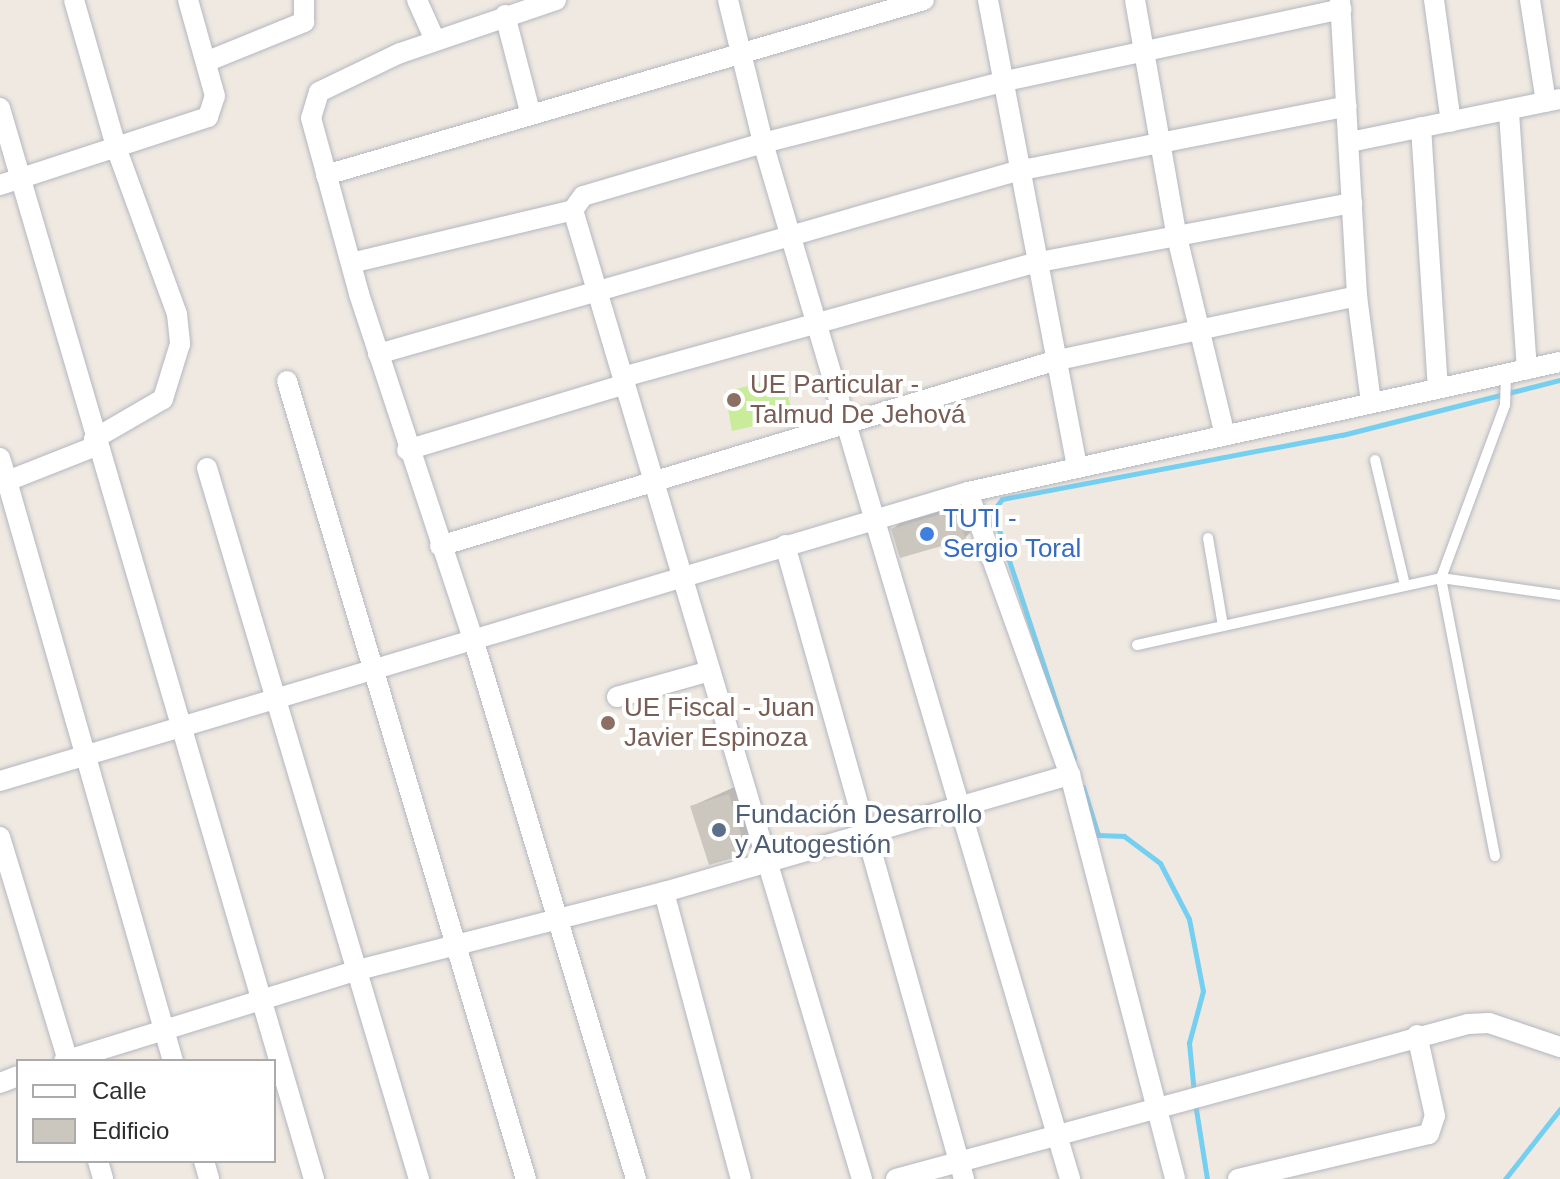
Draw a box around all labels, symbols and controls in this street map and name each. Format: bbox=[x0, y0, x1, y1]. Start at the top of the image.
place label: UE Particular - Talmud De Jehová bbox=[750, 369, 965, 430]
marker: UE Particular - Talmud De Jehová bbox=[725, 391, 743, 409]
place label: TUTI - Sergio Toral bbox=[943, 503, 1082, 564]
marker: TUTI - Sergio Toral bbox=[918, 525, 936, 543]
place label: UE Fiscal - Juan Javier Espinoza bbox=[624, 692, 815, 754]
marker: UE Fiscal - Juan Javier Espinoza bbox=[599, 714, 617, 732]
place label: Fundación Desarrollo y Autogestión bbox=[735, 799, 982, 860]
marker: Fundación Desarrollo y Autogestión bbox=[710, 821, 728, 839]
legend bbox=[16, 1059, 276, 1163]
text: Calle bbox=[92, 1077, 147, 1104]
text: Edificio bbox=[92, 1117, 169, 1144]

